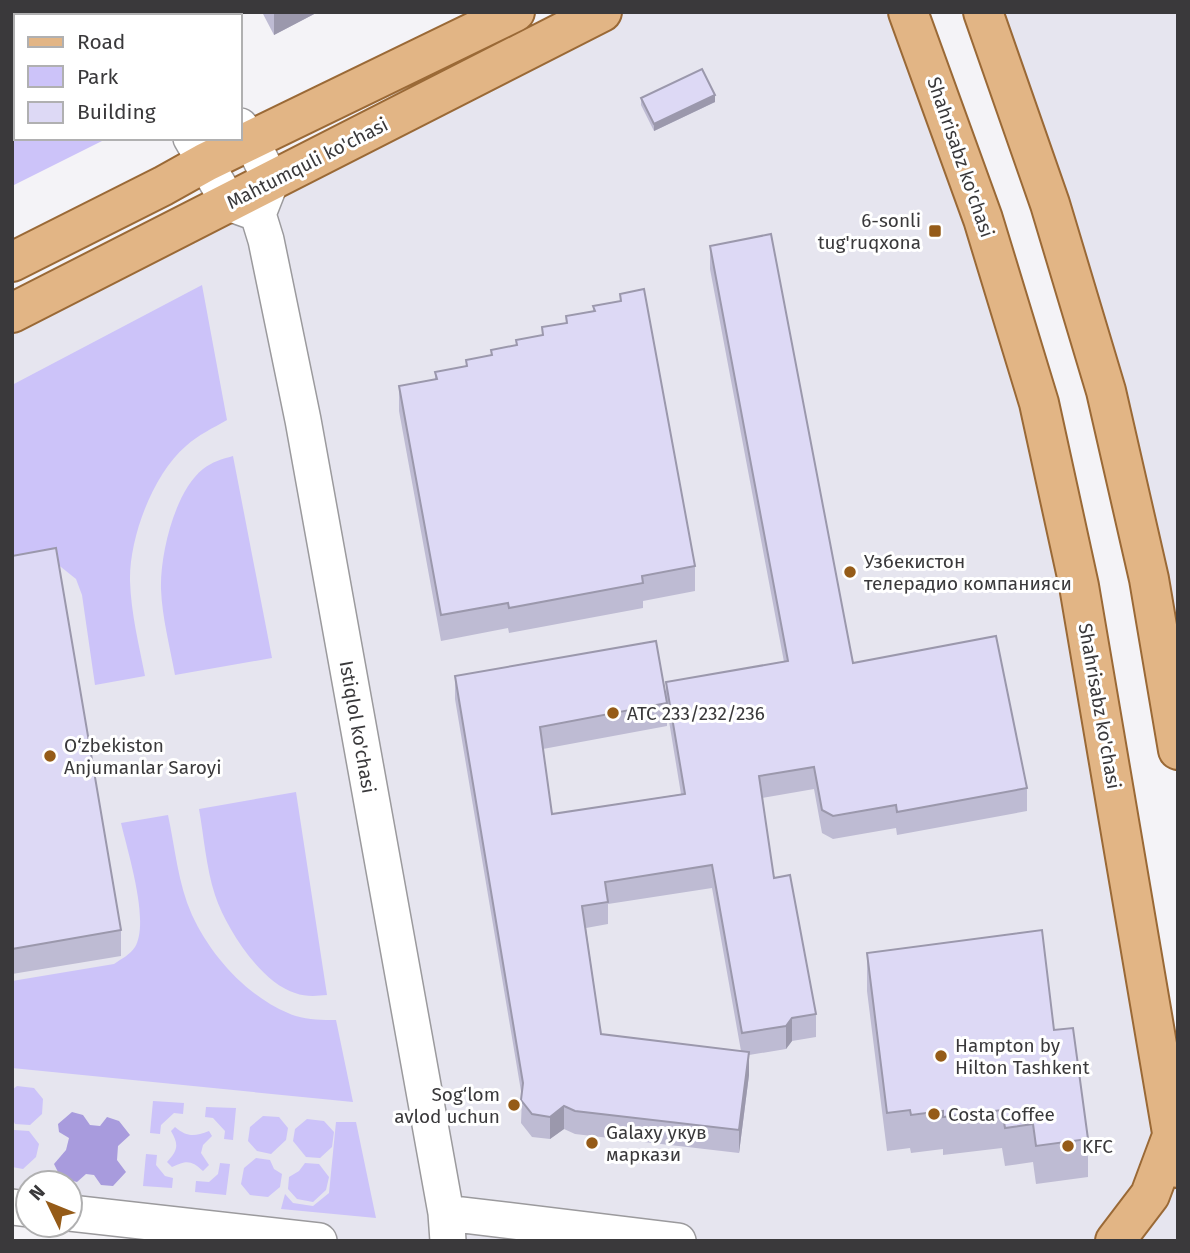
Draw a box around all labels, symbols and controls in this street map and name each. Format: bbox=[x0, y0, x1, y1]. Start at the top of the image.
legend bbox=[14, 14, 242, 140]
text: Road bbox=[77, 29, 125, 55]
text: Park bbox=[77, 64, 119, 90]
street label: Shahrisabz ko'chasi bbox=[922, 74, 999, 240]
text: Building bbox=[77, 99, 156, 125]
street label: Mahtumquli ko'chasi bbox=[223, 113, 392, 214]
place label: 6-sonli tug'ruqxona bbox=[818, 209, 921, 254]
marker: 6-sonli tug'ruqxona bbox=[927, 223, 943, 239]
place label: Узбекистон телерадио компанияси bbox=[864, 550, 1072, 595]
marker: Узбекистон телерадио компанияси bbox=[842, 564, 858, 580]
street label: Shahrisabz ko'chasi bbox=[1074, 621, 1125, 791]
street label: Istiqlol ko'chasi bbox=[335, 659, 380, 795]
place label: АТС 233/232/236 bbox=[627, 702, 765, 725]
marker: АТС 233/232/236 bbox=[605, 705, 621, 721]
place label: O‘zbekiston Anjumanlar Saroyi bbox=[64, 734, 222, 779]
marker: O‘zbekiston Anjumanlar Saroyi bbox=[42, 748, 58, 764]
place label: Hampton by Hilton Tashkent bbox=[955, 1034, 1090, 1079]
marker: Hampton by Hilton Tashkent bbox=[933, 1048, 949, 1064]
place label: Sog‘lom avlod uchun bbox=[394, 1083, 500, 1128]
marker: Sog‘lom avlod uchun bbox=[506, 1097, 522, 1113]
place label: Costa Coffee bbox=[948, 1103, 1055, 1126]
marker: Costa Coffee bbox=[926, 1106, 942, 1122]
place label: Galaxy укув маркази bbox=[606, 1121, 707, 1166]
marker: Galaxy укув маркази bbox=[584, 1135, 600, 1151]
place label: KFC bbox=[1082, 1135, 1113, 1158]
marker: KFC bbox=[1060, 1138, 1076, 1154]
north arrow bbox=[14, 1169, 84, 1239]
text: N bbox=[24, 1180, 50, 1205]

